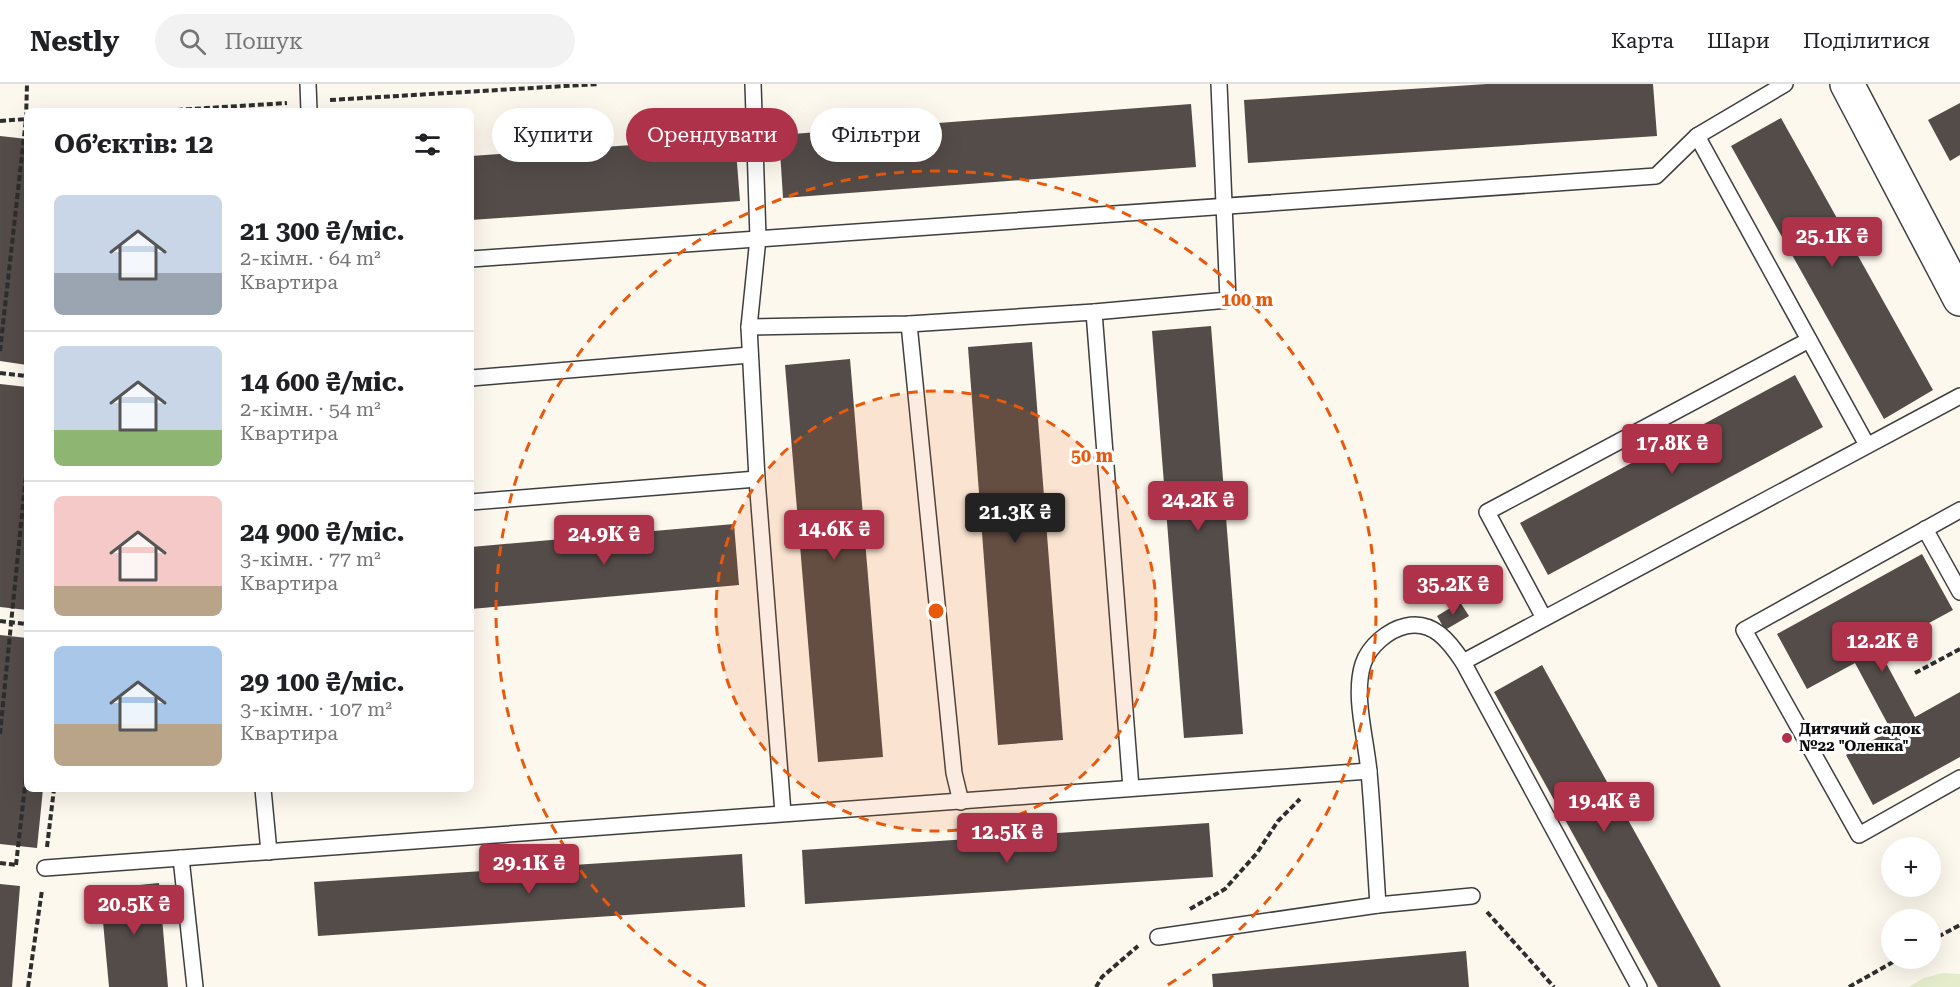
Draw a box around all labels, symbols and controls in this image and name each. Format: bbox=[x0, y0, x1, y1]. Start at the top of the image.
search box bbox=[155, 14, 575, 68]
text: Nestly bbox=[30, 25, 119, 58]
icon: search bbox=[176, 25, 209, 58]
text: Пошук bbox=[224, 29, 303, 54]
text: Карта bbox=[1611, 29, 1674, 53]
text: Шари bbox=[1707, 29, 1770, 53]
text: Поділитися bbox=[1803, 29, 1930, 53]
chip: Купити bbox=[492, 108, 614, 162]
chip: Орендувати bbox=[626, 108, 798, 162]
chip: Фільтри bbox=[810, 108, 942, 162]
icon: filters bbox=[411, 128, 444, 161]
text: Об’єктів: 12 bbox=[54, 129, 213, 159]
text: 21 300 ₴/міс. bbox=[240, 216, 405, 246]
pin: 25.1K ₴ bbox=[1777, 217, 1887, 268]
icon: home bbox=[102, 219, 174, 291]
text: 25.1K ₴ bbox=[1796, 224, 1868, 248]
text: 2-кімн. · 64 m² bbox=[240, 246, 381, 270]
text: Квартира bbox=[240, 270, 338, 294]
text: 100 m bbox=[1221, 289, 1274, 310]
text: 14 600 ₴/міс. bbox=[240, 367, 405, 397]
icon: home bbox=[102, 370, 174, 442]
text: 2-кімн. · 54 m² bbox=[240, 397, 381, 421]
text: Квартира bbox=[240, 421, 338, 445]
pin: 17.8K ₴ bbox=[1617, 424, 1727, 475]
text: 17.8K ₴ bbox=[1636, 431, 1708, 455]
text: 50 m bbox=[1071, 445, 1114, 466]
pin: 24.2K ₴ bbox=[1143, 481, 1253, 532]
text: 24.2K ₴ bbox=[1162, 488, 1234, 512]
pin: 21.3K ₴ bbox=[960, 493, 1070, 544]
text: 21.3K ₴ bbox=[979, 500, 1051, 524]
pin: 14.6K ₴ bbox=[779, 510, 889, 561]
pin: 24.9K ₴ bbox=[549, 515, 659, 566]
text: 24 900 ₴/міс. bbox=[240, 517, 405, 547]
text: 14.6K ₴ bbox=[798, 517, 870, 541]
icon: home bbox=[102, 520, 174, 592]
text: 24.9K ₴ bbox=[568, 522, 640, 546]
text: 3-кімн. · 77 m² bbox=[240, 547, 381, 571]
pin: 35.2K ₴ bbox=[1398, 565, 1508, 616]
text: Квартира bbox=[240, 571, 338, 595]
text: 35.2K ₴ bbox=[1417, 572, 1489, 596]
centre of rings bbox=[926, 601, 946, 621]
pin: 12.2K ₴ bbox=[1827, 622, 1937, 673]
text: 12.2K ₴ bbox=[1846, 629, 1918, 653]
text: 29 100 ₴/міс. bbox=[240, 667, 405, 697]
icon: home bbox=[102, 670, 174, 742]
text: 3-кімн. · 107 m² bbox=[240, 697, 392, 721]
place label: Дитячий садок №22 "Оленка" bbox=[1799, 720, 1922, 755]
text: Квартира bbox=[240, 721, 338, 745]
marker: Дитячий садок №22 "Оленка" bbox=[1780, 731, 1794, 745]
pin: 19.4K ₴ bbox=[1549, 782, 1659, 833]
text: 19.4K ₴ bbox=[1568, 789, 1640, 813]
pin: 12.5K ₴ bbox=[952, 813, 1062, 864]
text: 12.5K ₴ bbox=[971, 820, 1043, 844]
map controls bbox=[1881, 837, 1941, 969]
button: + bbox=[1881, 837, 1941, 897]
pin: 29.1K ₴ bbox=[474, 844, 584, 895]
text: 29.1K ₴ bbox=[493, 851, 565, 875]
pin: 20.5K ₴ bbox=[79, 885, 189, 936]
text: 20.5K ₴ bbox=[98, 892, 170, 916]
button: − bbox=[1881, 909, 1941, 969]

